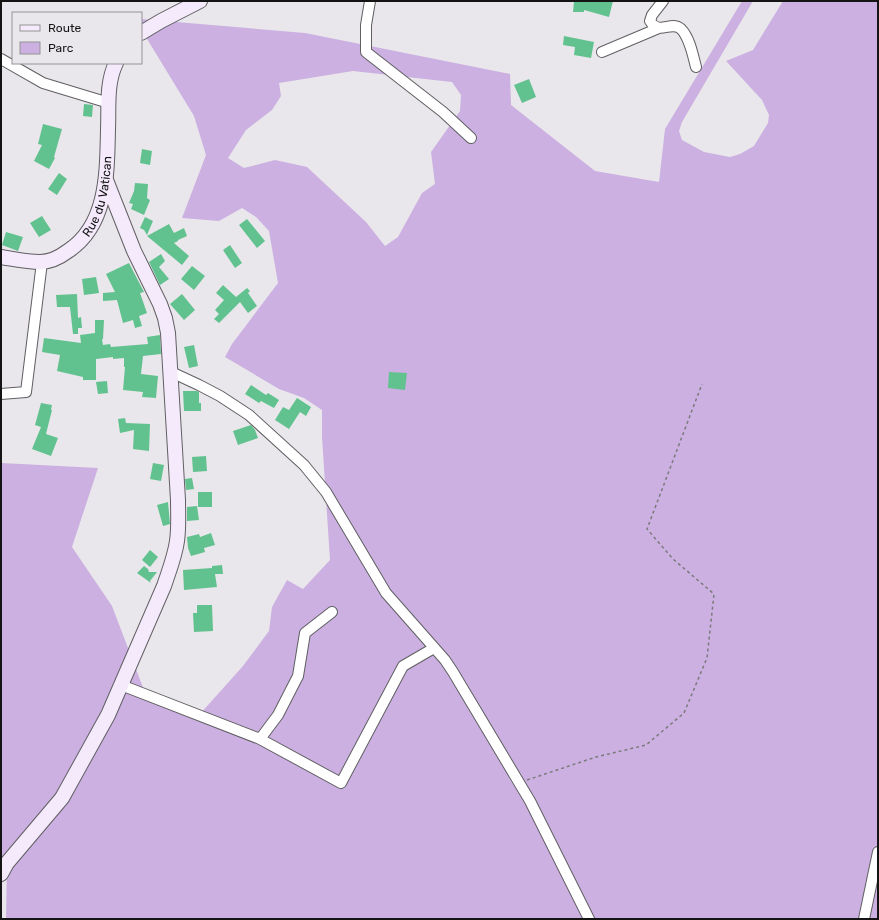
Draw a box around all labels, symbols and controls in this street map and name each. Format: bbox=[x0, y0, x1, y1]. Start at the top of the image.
legend bbox=[12, 12, 142, 64]
text: Route bbox=[48, 21, 82, 35]
text: Parc bbox=[48, 41, 74, 55]
street label: Rue du Vatican bbox=[80, 156, 114, 240]

